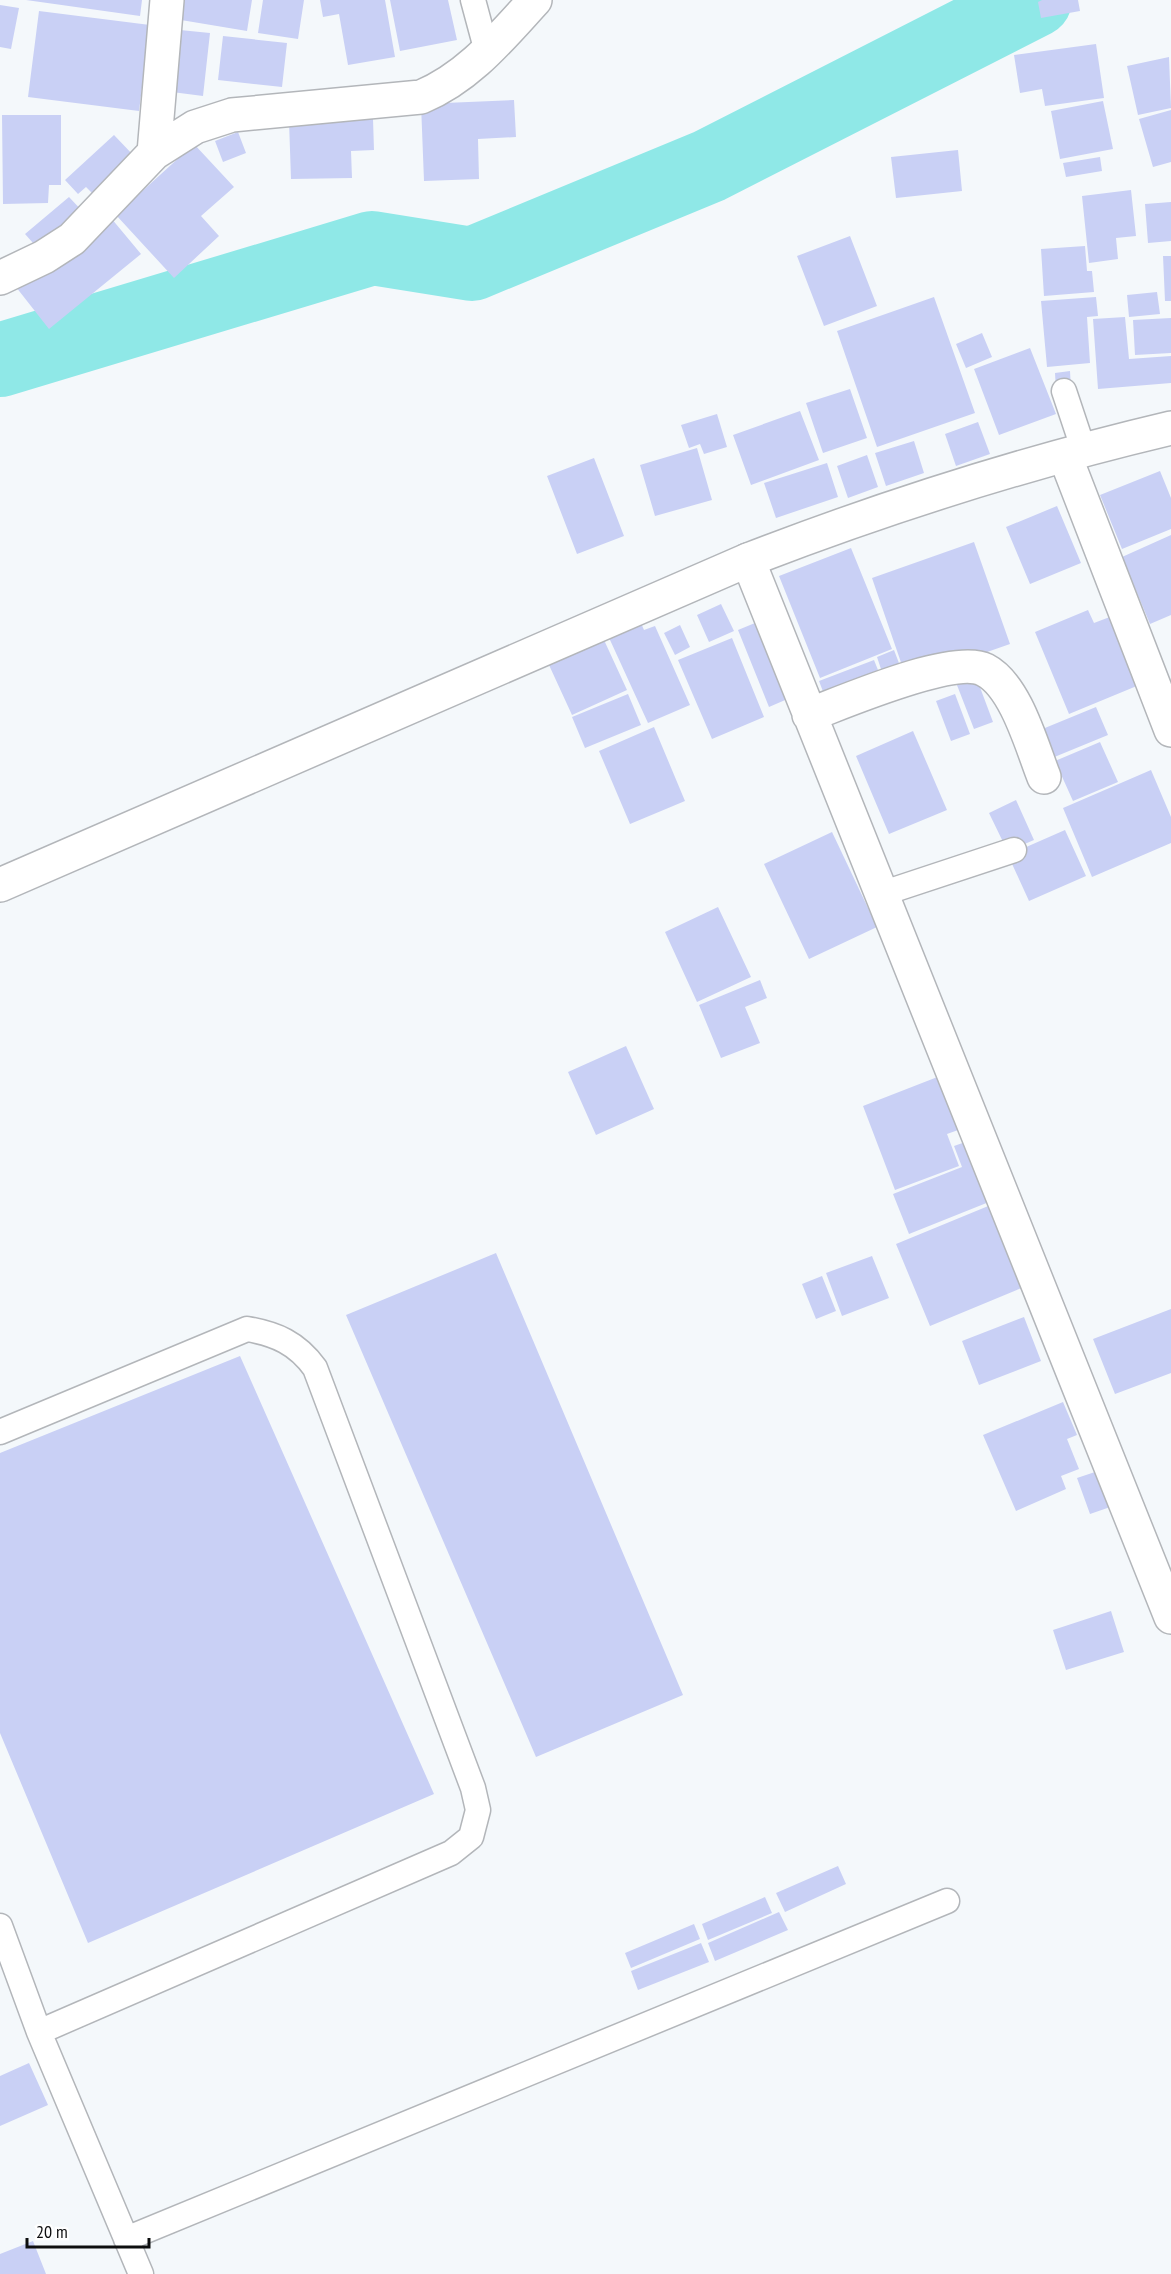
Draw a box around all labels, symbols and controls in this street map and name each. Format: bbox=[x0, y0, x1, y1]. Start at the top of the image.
scale bar bbox=[27, 2211, 148, 2249]
text: 20 m bbox=[36, 2220, 68, 2243]

